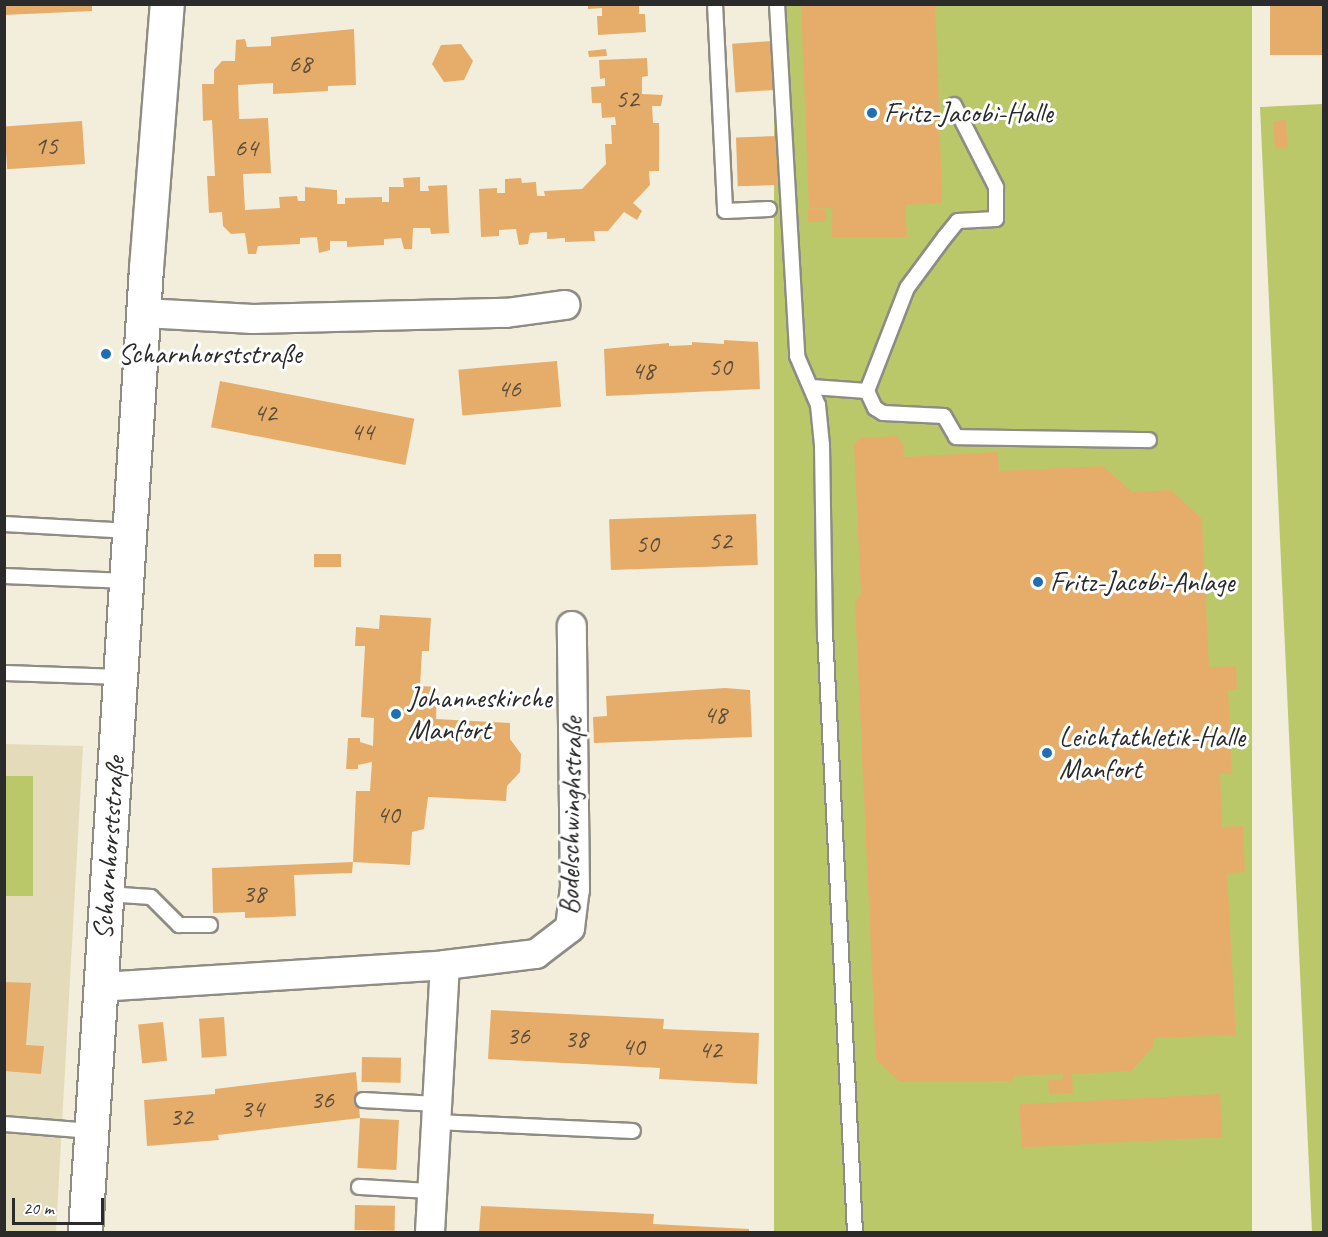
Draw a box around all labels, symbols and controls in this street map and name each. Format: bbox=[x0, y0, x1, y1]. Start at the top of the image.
house number: 68 bbox=[288, 48, 312, 80]
house number: 52 bbox=[615, 83, 639, 115]
place label: Fritz-Jacobi-Halle bbox=[884, 96, 1053, 130]
marker: Fritz-Jacobi-Halle bbox=[865, 106, 879, 120]
house number: 15 bbox=[34, 130, 58, 162]
house number: 64 bbox=[234, 132, 258, 164]
place label: Scharnhorststraße bbox=[118, 337, 301, 371]
marker: Scharnhorststraße bbox=[99, 347, 113, 361]
house number: 50 bbox=[708, 351, 732, 383]
house number: 48 bbox=[631, 355, 655, 387]
house number: 46 bbox=[497, 373, 521, 405]
house number: 42 bbox=[253, 397, 277, 429]
house number: 44 bbox=[350, 416, 374, 448]
house number: 52 bbox=[708, 525, 732, 557]
house number: 50 bbox=[635, 528, 659, 560]
place label: Fritz-Jacobi-Anlage bbox=[1050, 565, 1234, 599]
marker: Fritz-Jacobi-Anlage bbox=[1031, 575, 1045, 589]
place label: Johanneskirche Manfort bbox=[408, 681, 552, 747]
house number: 48 bbox=[703, 699, 727, 731]
marker: Johanneskirche Manfort bbox=[389, 707, 403, 721]
street label: Bodelschwinghstraße bbox=[552, 717, 590, 915]
place label: Leichtathletik-Halle Manfort bbox=[1059, 720, 1245, 786]
marker: Leichtathletik-Halle Manfort bbox=[1040, 746, 1054, 760]
street label: Scharnhorststraße bbox=[86, 755, 132, 941]
house number: 40 bbox=[376, 799, 400, 831]
house number: 38 bbox=[242, 878, 266, 910]
house number: 36 bbox=[506, 1020, 530, 1052]
house number: 38 bbox=[564, 1023, 588, 1055]
house number: 40 bbox=[621, 1031, 645, 1063]
house number: 42 bbox=[698, 1034, 722, 1066]
house number: 36 bbox=[310, 1084, 334, 1116]
house number: 34 bbox=[240, 1093, 264, 1125]
house number: 32 bbox=[169, 1101, 193, 1133]
scale bar bbox=[15, 1186, 106, 1224]
text: 20 m bbox=[23, 1197, 54, 1219]

